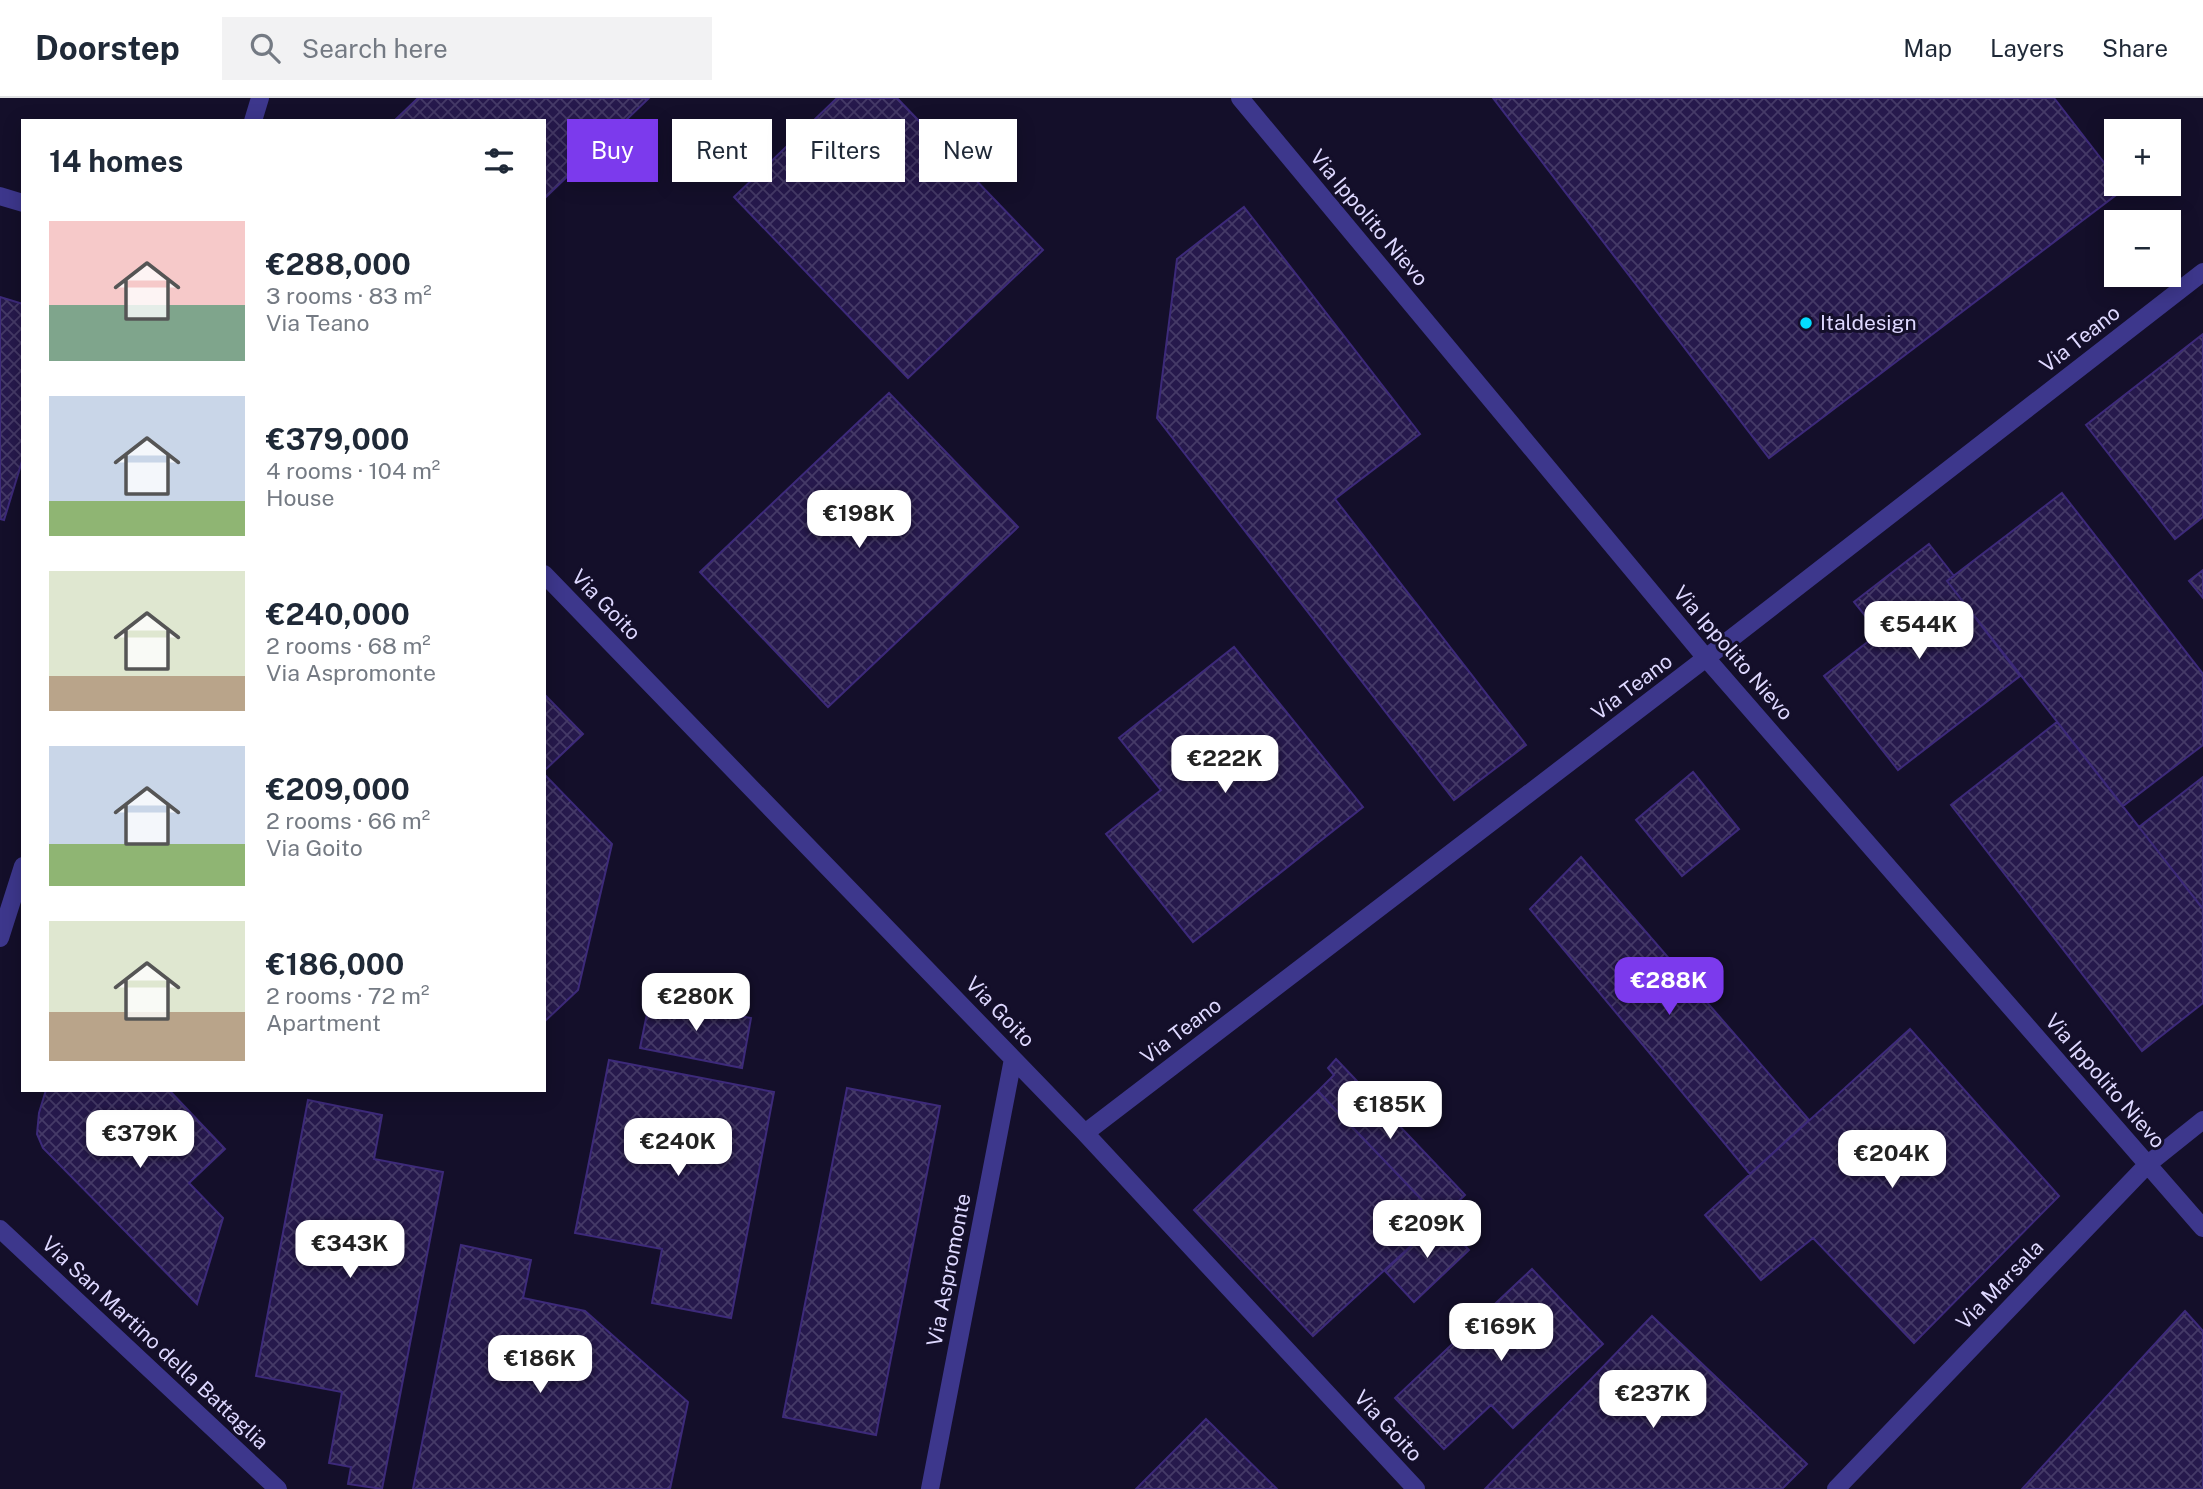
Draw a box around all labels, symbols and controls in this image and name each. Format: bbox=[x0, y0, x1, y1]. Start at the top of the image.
search box bbox=[222, 17, 712, 80]
text: Doorstep bbox=[35, 29, 180, 67]
icon: search bbox=[246, 29, 284, 67]
text: Search here bbox=[302, 33, 448, 64]
text: Map bbox=[1903, 34, 1952, 62]
text: Layers bbox=[1990, 34, 2064, 62]
text: Share bbox=[2102, 34, 2168, 62]
chip: Buy bbox=[567, 119, 658, 182]
chip: Rent bbox=[672, 119, 772, 182]
chip: Filters bbox=[786, 119, 905, 182]
chip: New bbox=[919, 119, 1017, 182]
map controls bbox=[2104, 119, 2181, 287]
button: + bbox=[2104, 119, 2181, 196]
icon: filters bbox=[480, 142, 518, 180]
text: 14 homes bbox=[49, 143, 183, 179]
street label: Via Ippolito Nievo bbox=[1305, 145, 1434, 291]
button: − bbox=[2104, 210, 2181, 287]
text: €288,000 bbox=[266, 246, 411, 282]
icon: home bbox=[105, 249, 189, 333]
text: 3 rooms · 83 m² bbox=[266, 282, 432, 309]
street label: Via Teano bbox=[2035, 300, 2125, 378]
text: Via Teano bbox=[266, 309, 369, 336]
place label: Italdesign bbox=[1820, 310, 1917, 335]
marker: Italdesign bbox=[1798, 315, 1814, 331]
text: €379,000 bbox=[266, 421, 409, 457]
icon: home bbox=[105, 424, 189, 508]
text: 4 rooms · 104 m² bbox=[266, 457, 440, 484]
text: House bbox=[266, 484, 334, 511]
pin: €198K bbox=[810, 490, 908, 550]
text: €198K bbox=[823, 499, 895, 526]
street label: Via Goito bbox=[567, 564, 646, 645]
street label: Via Ippolito Nievo bbox=[1668, 580, 1799, 725]
text: €240,000 bbox=[266, 596, 410, 632]
icon: home bbox=[105, 599, 189, 683]
pin: €544K bbox=[1870, 602, 1968, 661]
text: €544K bbox=[1880, 610, 1958, 637]
text: 2 rooms · 68 m² bbox=[266, 632, 431, 659]
street label: Via Teano bbox=[1586, 648, 1677, 725]
text: Via Aspromonte bbox=[266, 659, 436, 686]
pin: €222K bbox=[1176, 736, 1274, 795]
text: €222K bbox=[1187, 744, 1263, 771]
text: €209,000 bbox=[266, 771, 410, 807]
icon: home bbox=[105, 774, 189, 858]
text: 2 rooms · 66 m² bbox=[266, 807, 430, 834]
text: Via Goito bbox=[266, 834, 363, 861]
text: €186,000 bbox=[266, 946, 404, 982]
icon: home bbox=[105, 949, 189, 1033]
pin: €288K bbox=[1620, 958, 1718, 1017]
text: €288K bbox=[1631, 966, 1707, 993]
street label: Via Goito bbox=[961, 971, 1040, 1052]
pin: €280K bbox=[647, 974, 745, 1033]
text: 2 rooms · 72 m² bbox=[266, 982, 429, 1009]
text: €280K bbox=[658, 982, 734, 1009]
street label: Via Teano bbox=[1135, 992, 1226, 1069]
street label: Via Ippolito Nievo bbox=[2040, 1008, 2171, 1153]
text: Apartment bbox=[266, 1009, 381, 1036]
pin: €185K bbox=[1341, 1082, 1439, 1141]
text: €185K bbox=[1354, 1090, 1426, 1117]
pin: €379K bbox=[91, 1110, 189, 1170]
pin: €240K bbox=[629, 1118, 727, 1178]
text: €379K bbox=[102, 1119, 178, 1146]
text: €240K bbox=[640, 1127, 716, 1154]
pin: €204K bbox=[1843, 1130, 1941, 1190]
text: €204K bbox=[1854, 1139, 1930, 1166]
street label: Via Aspromonte bbox=[921, 1191, 976, 1348]
pin: €209K bbox=[1378, 1200, 1476, 1260]
text: €209K bbox=[1389, 1209, 1465, 1236]
pin: €343K bbox=[301, 1220, 399, 1280]
text: €343K bbox=[311, 1229, 389, 1256]
street label: Via San Martino della Battaglia bbox=[37, 1231, 274, 1454]
street label: Via Marsala bbox=[1951, 1235, 2048, 1335]
pin: €169K bbox=[1452, 1304, 1550, 1363]
text: €169K bbox=[1465, 1312, 1537, 1339]
pin: €186K bbox=[491, 1336, 589, 1395]
text: €186K bbox=[504, 1344, 576, 1371]
pin: €237K bbox=[1604, 1370, 1702, 1430]
text: €237K bbox=[1615, 1379, 1691, 1406]
street label: Via Goito bbox=[1349, 1385, 1428, 1466]

